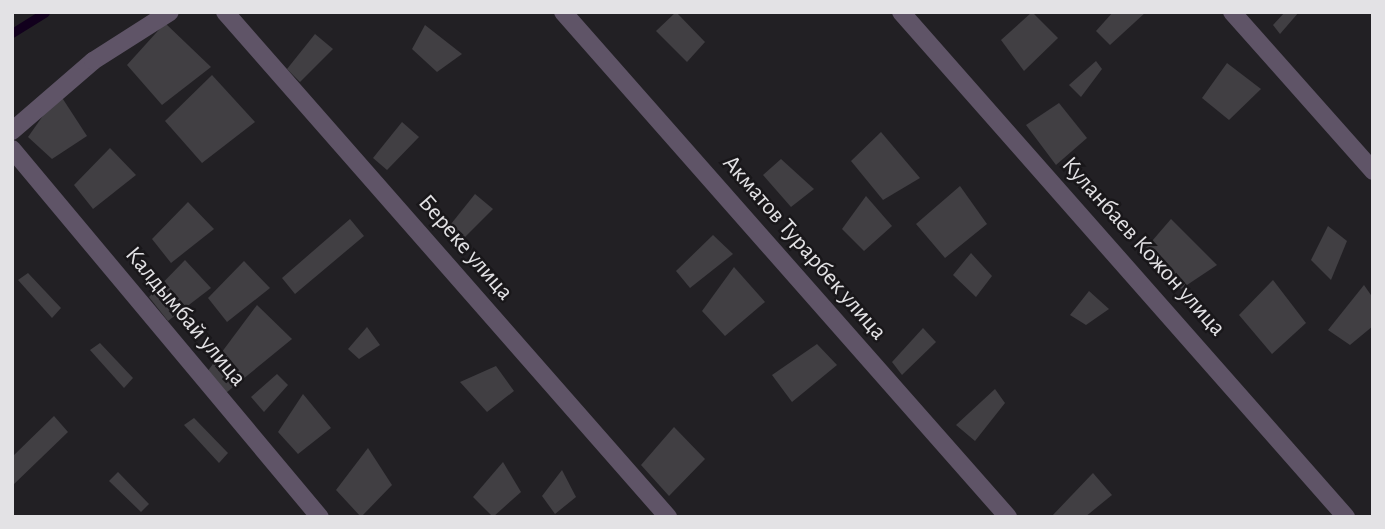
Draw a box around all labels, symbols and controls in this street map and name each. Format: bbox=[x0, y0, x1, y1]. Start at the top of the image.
street label: Акматов Турарбек улица bbox=[716, 150, 892, 346]
street label: Куланбаев Кожон улица bbox=[1055, 151, 1231, 343]
street label: Береке улица bbox=[411, 189, 519, 307]
street label: Калдымбай улица bbox=[118, 241, 252, 393]

